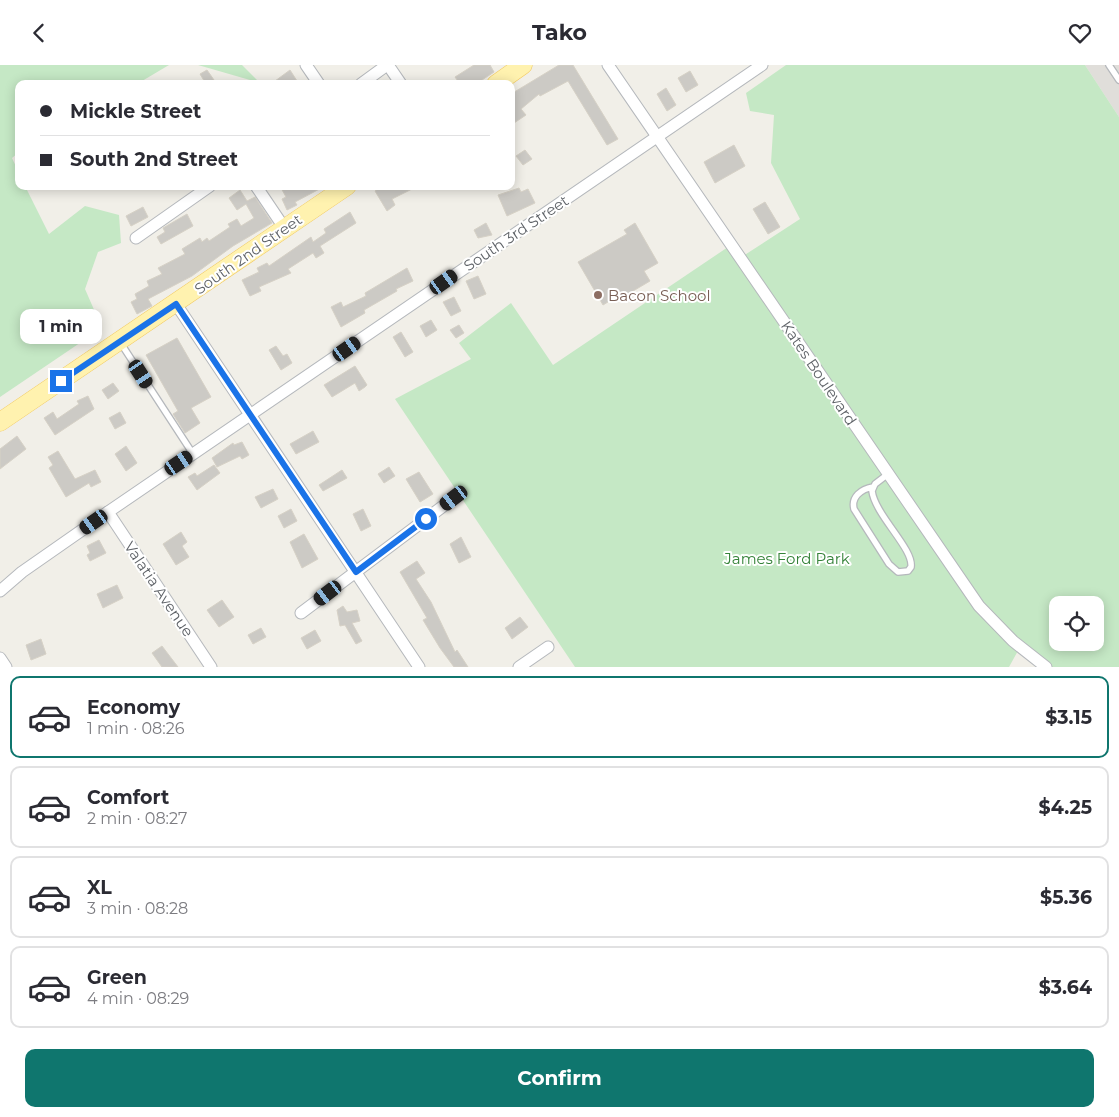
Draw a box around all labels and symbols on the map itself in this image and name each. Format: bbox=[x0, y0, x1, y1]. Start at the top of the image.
street label: South 3rd Street bbox=[460, 191, 572, 275]
street label: South 2nd Street bbox=[191, 210, 305, 298]
car bbox=[427, 267, 460, 297]
place label: Bacon School bbox=[608, 286, 711, 305]
marker: Bacon School bbox=[592, 289, 604, 301]
callout: 1 min bbox=[20, 309, 102, 343]
street label: Kates Boulevard bbox=[777, 317, 861, 429]
car bbox=[330, 334, 363, 364]
car bbox=[126, 357, 155, 391]
route end bbox=[50, 370, 72, 392]
car bbox=[162, 448, 195, 478]
car bbox=[437, 483, 470, 513]
car bbox=[77, 507, 110, 537]
route start bbox=[415, 508, 437, 530]
street label: Valatia Avenue bbox=[120, 538, 198, 640]
park label: James Ford Park bbox=[723, 549, 850, 568]
car bbox=[311, 578, 344, 608]

